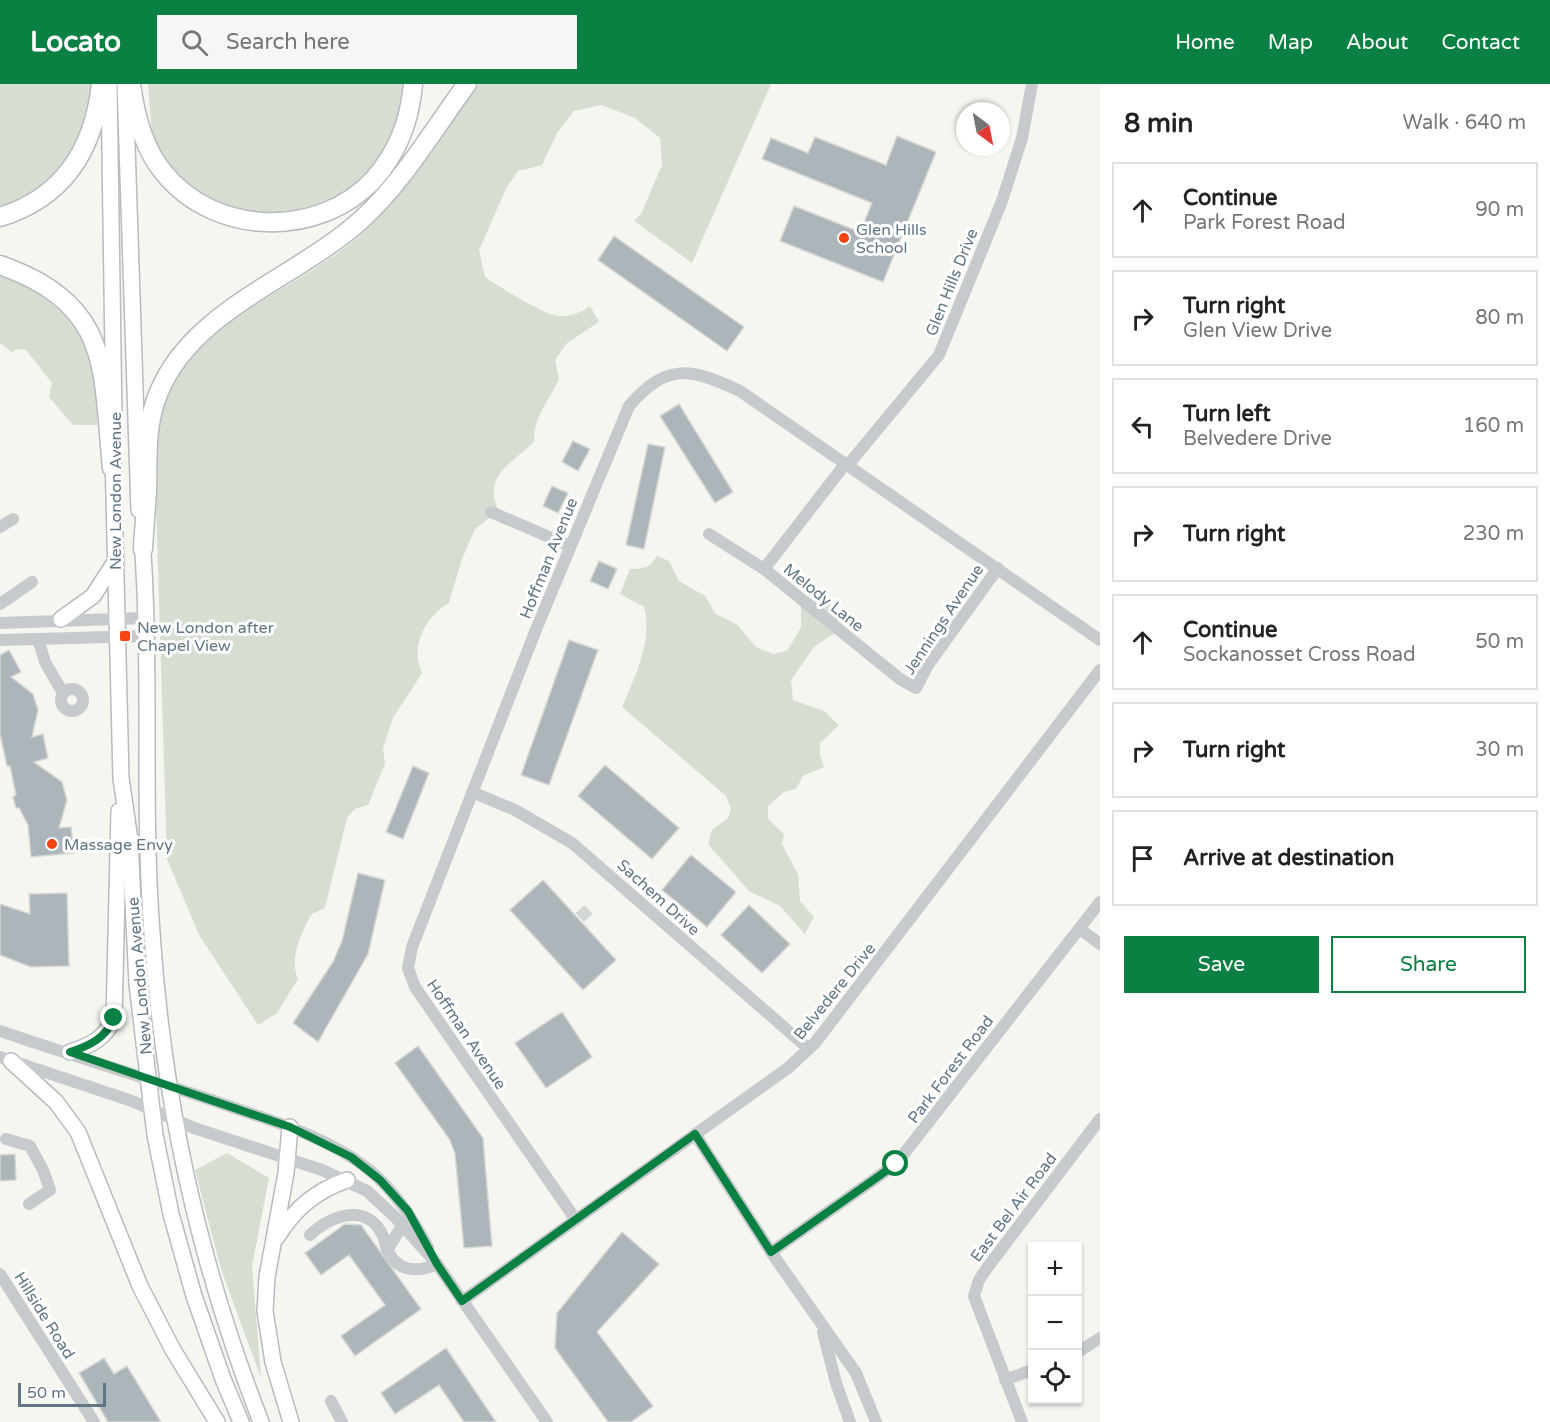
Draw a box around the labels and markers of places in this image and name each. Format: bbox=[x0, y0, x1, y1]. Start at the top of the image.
place label: Glen Hills School bbox=[856, 220, 927, 258]
marker: Glen Hills School bbox=[837, 231, 851, 245]
place label: New London after Chapel View bbox=[137, 618, 275, 656]
marker: New London after Chapel View bbox=[118, 629, 132, 643]
place label: Massage Envy bbox=[64, 835, 173, 855]
marker: Massage Envy bbox=[45, 837, 59, 851]

